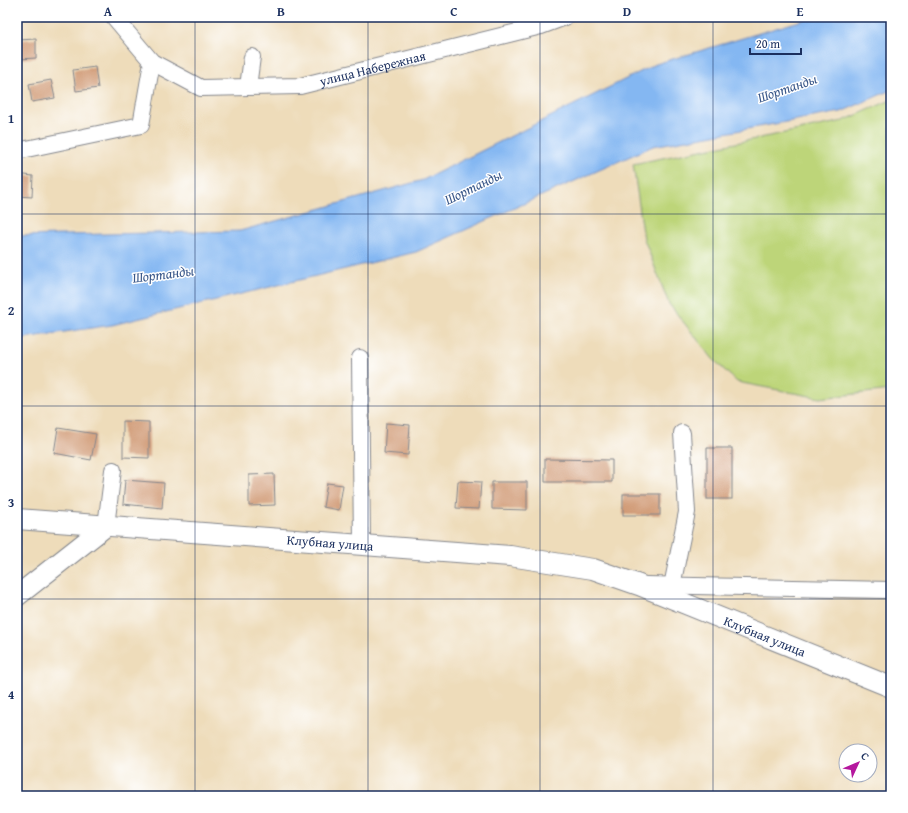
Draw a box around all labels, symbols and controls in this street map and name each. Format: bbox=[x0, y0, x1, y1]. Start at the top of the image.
text: A bbox=[104, 2, 113, 21]
text: B bbox=[277, 2, 285, 21]
text: C bbox=[450, 2, 458, 21]
text: D bbox=[623, 2, 631, 21]
text: E bbox=[797, 2, 804, 21]
scale bar bbox=[750, 30, 801, 56]
text: 20 m bbox=[756, 35, 780, 52]
street label: улица Набережная bbox=[317, 46, 428, 91]
water label: Шортанды bbox=[754, 68, 820, 108]
text: 1 bbox=[8, 109, 14, 128]
water label: Шортанды bbox=[441, 164, 505, 210]
water label: Шортанды bbox=[131, 260, 195, 288]
text: 2 bbox=[8, 301, 15, 320]
text: 3 bbox=[8, 493, 14, 512]
street label: Клубная улица bbox=[286, 530, 375, 556]
street label: Клубная улица bbox=[721, 611, 809, 662]
text: 4 bbox=[8, 685, 15, 704]
north arrow bbox=[838, 743, 878, 783]
text: С bbox=[857, 748, 873, 764]

